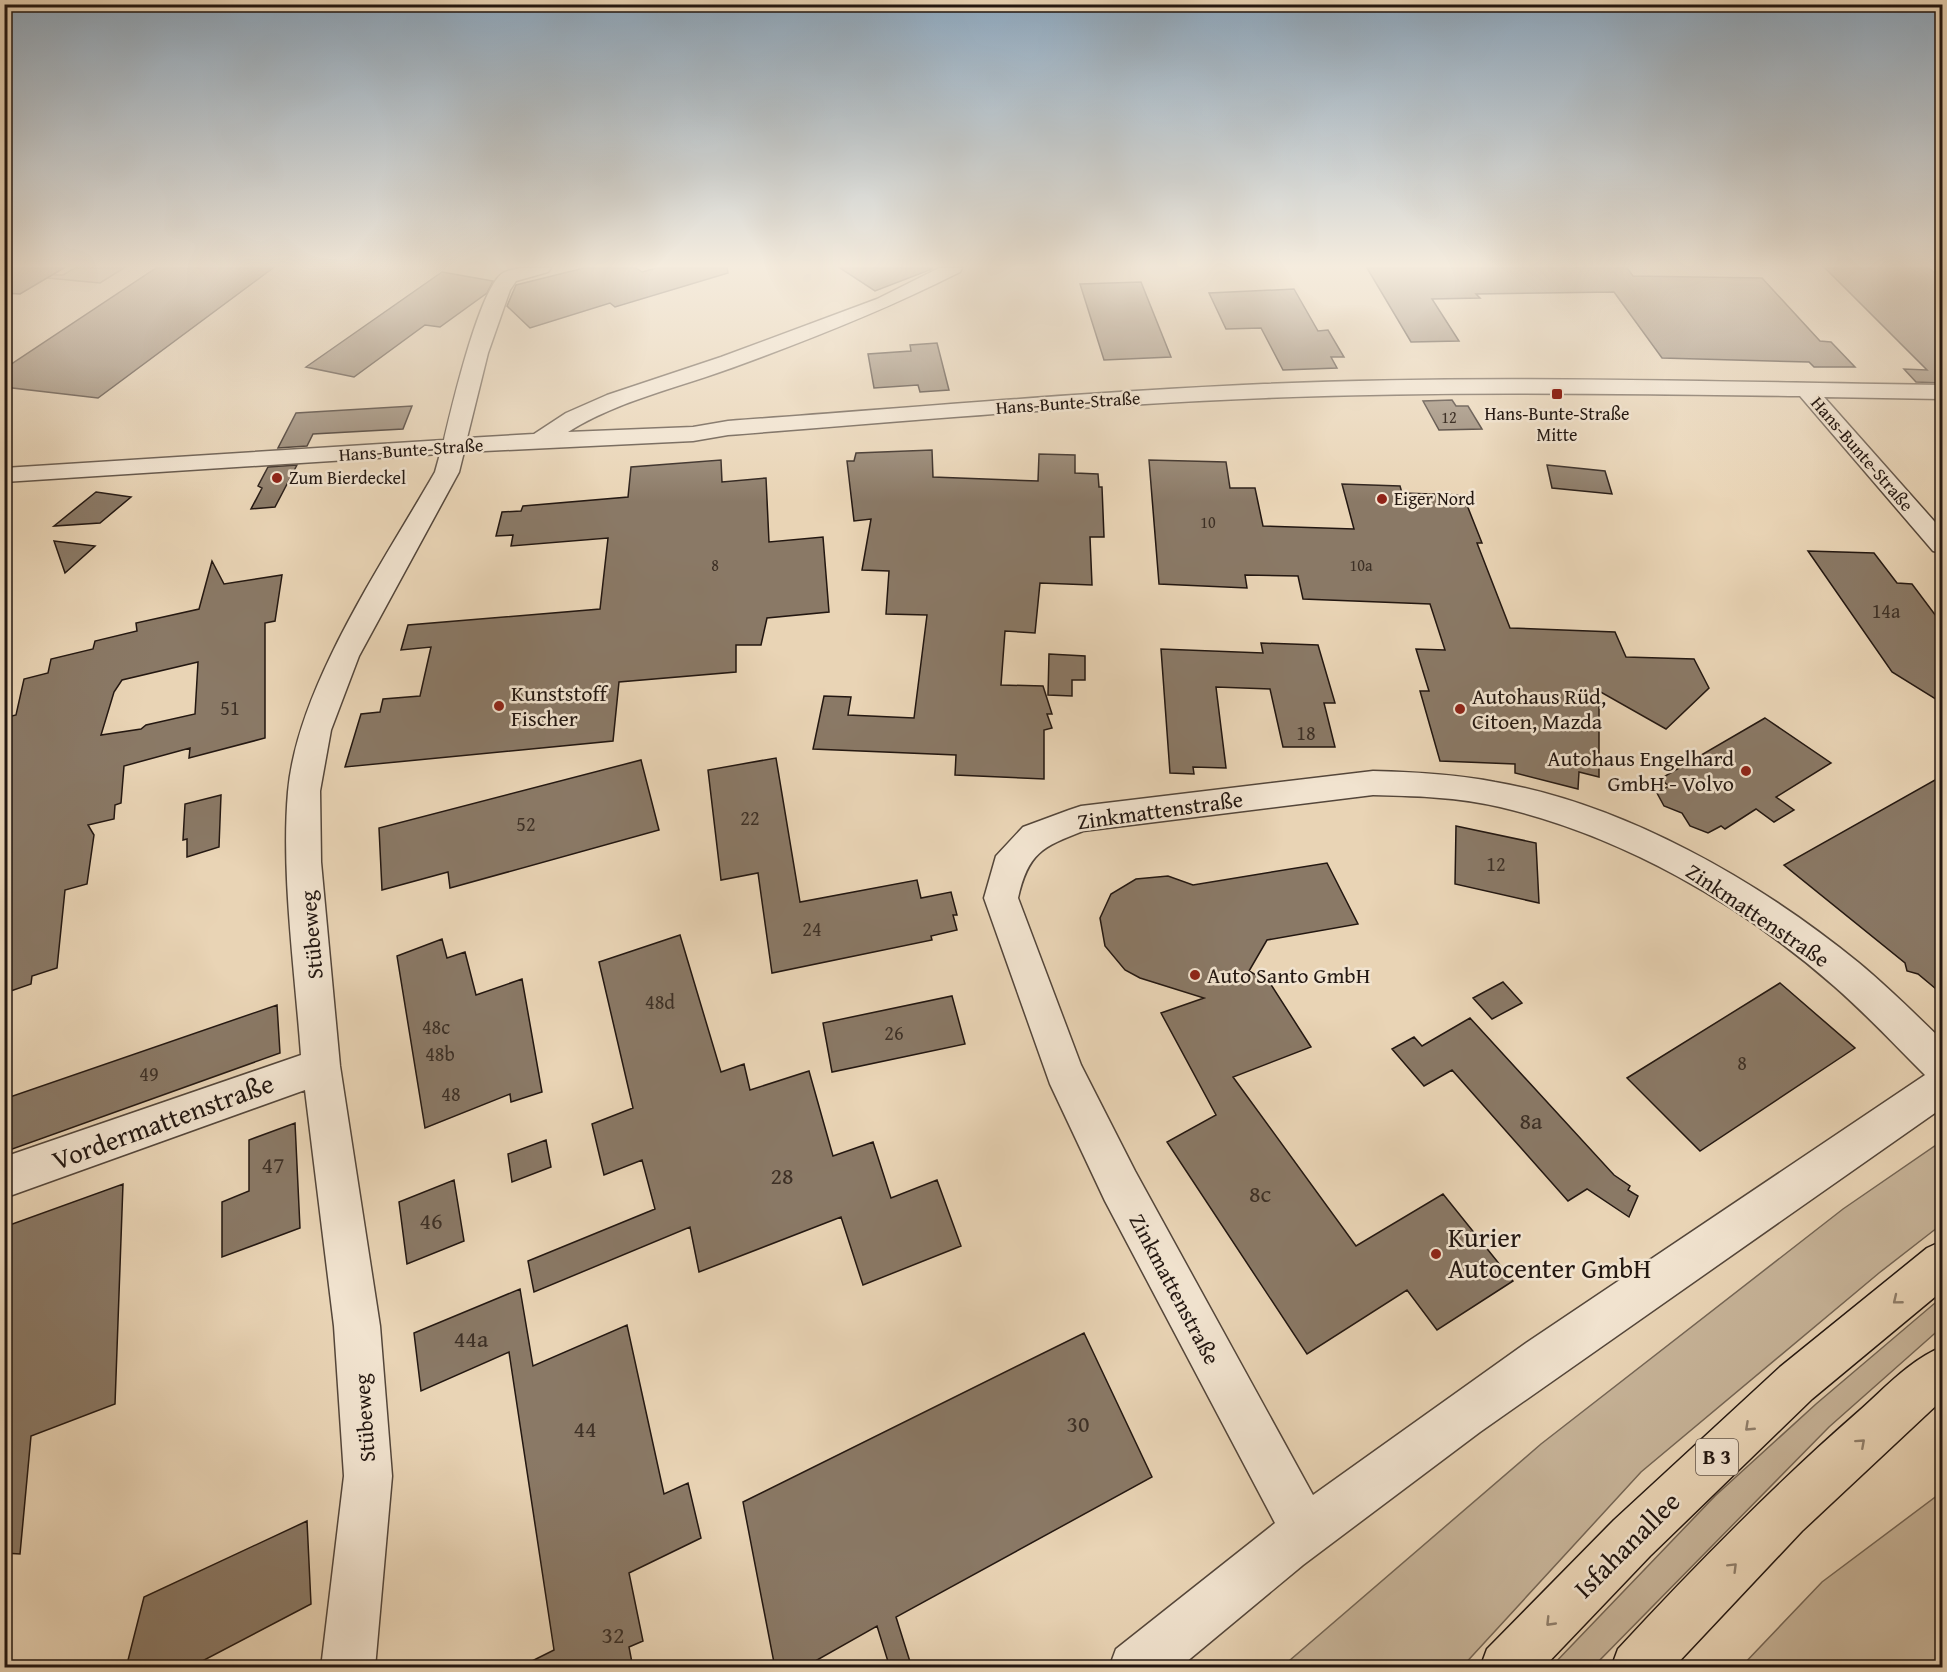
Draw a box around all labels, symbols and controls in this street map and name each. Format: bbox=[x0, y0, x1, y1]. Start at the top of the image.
street label: Hans-Bunte-Straße bbox=[995, 384, 1141, 421]
marker: Hans-Bunte-Straße Mitte bbox=[1550, 387, 1564, 401]
street label: Hans-Bunte-Straße bbox=[1805, 390, 1920, 517]
place label: Hans-Bunte-Straße Mitte bbox=[1485, 400, 1629, 448]
house number: 12 bbox=[1441, 405, 1457, 429]
street label: Hans-Bunte-Straße bbox=[338, 431, 484, 468]
place label: Zum Bierdeckel bbox=[289, 464, 406, 491]
marker: Zum Bierdeckel bbox=[270, 471, 284, 485]
place label: Eiger Nord bbox=[1394, 485, 1475, 512]
marker: Eiger Nord bbox=[1375, 492, 1389, 506]
house number: 10 bbox=[1200, 510, 1216, 534]
house number: 8 bbox=[711, 553, 719, 577]
house number: 10a bbox=[1350, 553, 1373, 577]
house number: 14a bbox=[1872, 596, 1901, 625]
place label: Kunststoff Fischer bbox=[511, 677, 610, 734]
place label: Autohaus Rüd, Citoen, Mazda bbox=[1472, 680, 1606, 737]
house number: 51 bbox=[220, 693, 240, 722]
marker: Kunststoff Fischer bbox=[492, 699, 506, 713]
marker: Autohaus Rüd, Citoen, Mazda bbox=[1453, 702, 1467, 716]
house number: 18 bbox=[1296, 718, 1316, 747]
place label: Autohaus Engelhard GmbH - Volvo bbox=[1547, 742, 1734, 799]
marker: Autohaus Engelhard GmbH - Volvo bbox=[1739, 764, 1753, 778]
street label: Zinkmattenstraße bbox=[1075, 783, 1245, 837]
house number: 22 bbox=[740, 803, 760, 832]
house number: 52 bbox=[516, 809, 536, 838]
house number: 12 bbox=[1486, 849, 1506, 878]
street label: Zinkmattenstraße bbox=[1680, 855, 1836, 975]
street label: Stübeweg bbox=[291, 889, 331, 981]
house number: 24 bbox=[802, 914, 822, 943]
place label: Auto Santo GmbH bbox=[1207, 959, 1370, 991]
marker: Auto Santo GmbH bbox=[1188, 968, 1202, 982]
house number: 48d bbox=[645, 987, 675, 1016]
house number: 48c bbox=[422, 1012, 450, 1041]
house number: 26 bbox=[884, 1018, 904, 1047]
house number: 48b bbox=[425, 1039, 455, 1068]
house number: 8 bbox=[1737, 1048, 1747, 1077]
house number: 49 bbox=[139, 1059, 159, 1088]
street label: Vordermattenstraße bbox=[46, 1062, 279, 1180]
house number: 48 bbox=[441, 1079, 461, 1108]
house number: 8a bbox=[1520, 1103, 1543, 1138]
house number: 47 bbox=[261, 1147, 285, 1182]
house number: 28 bbox=[770, 1158, 794, 1193]
house number: 8c bbox=[1249, 1176, 1271, 1211]
house number: 46 bbox=[419, 1203, 443, 1238]
street label: Zinkmattenstraße bbox=[1122, 1208, 1228, 1370]
place label: Kurier Autocenter GmbH bbox=[1448, 1217, 1651, 1288]
marker: Kurier Autocenter GmbH bbox=[1429, 1247, 1443, 1261]
one-way arrow bbox=[1893, 1293, 1904, 1304]
house number: 44a bbox=[454, 1321, 489, 1356]
street label: Stübeweg bbox=[345, 1373, 383, 1463]
house number: 30 bbox=[1066, 1406, 1090, 1441]
house number: 44 bbox=[573, 1411, 597, 1446]
one-way arrow bbox=[1746, 1420, 1756, 1431]
road number: B 3 bbox=[1696, 1439, 1738, 1475]
one-way arrow bbox=[1854, 1439, 1865, 1450]
street label: Isfahanallee bbox=[1564, 1482, 1689, 1607]
one-way arrow bbox=[1726, 1563, 1736, 1574]
one-way arrow bbox=[1546, 1616, 1557, 1626]
house number: 32 bbox=[601, 1617, 625, 1652]

